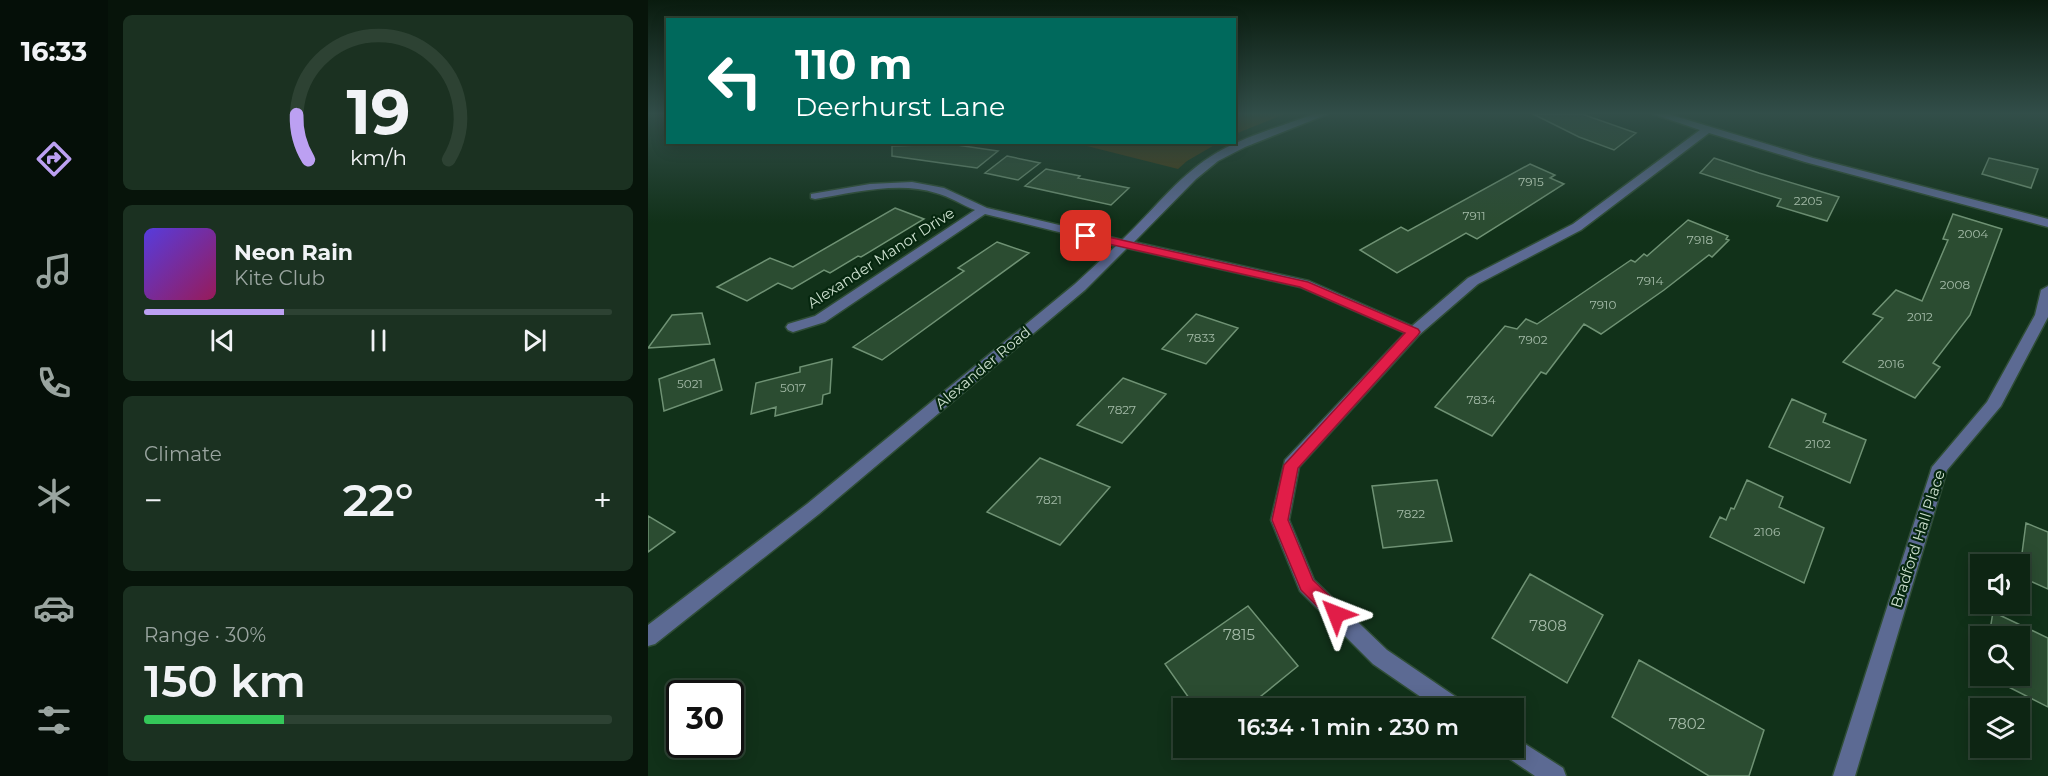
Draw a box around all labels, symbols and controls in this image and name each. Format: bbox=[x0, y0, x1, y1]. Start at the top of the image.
text: 16:33 bbox=[21, 35, 87, 68]
text: 110 m bbox=[795, 38, 912, 90]
icon: left bbox=[696, 42, 774, 120]
text: 19 bbox=[346, 74, 410, 150]
text: Deerhurst Lane bbox=[795, 90, 1005, 123]
icon: directions bbox=[33, 138, 75, 180]
text: km/h bbox=[349, 144, 407, 170]
house number: 7915 bbox=[1518, 174, 1544, 189]
house number: 2205 bbox=[1794, 193, 1822, 208]
street label: Alexander Manor Drive bbox=[804, 203, 958, 312]
house number: 7911 bbox=[1462, 208, 1486, 223]
pin bbox=[1060, 210, 1111, 261]
icon: arrive bbox=[1069, 219, 1102, 252]
house number: 2004 bbox=[1958, 226, 1988, 241]
house number: 7918 bbox=[1687, 232, 1714, 247]
text: Neon Rain bbox=[234, 239, 353, 266]
icon: music bbox=[33, 250, 75, 292]
text: Kite Club bbox=[234, 266, 325, 290]
house number: 7914 bbox=[1637, 273, 1663, 288]
house number: 2008 bbox=[1940, 277, 1971, 292]
house number: 7910 bbox=[1590, 297, 1616, 312]
house number: 2012 bbox=[1907, 309, 1933, 324]
street label: Alexander Road bbox=[931, 322, 1034, 413]
icon: previous bbox=[206, 324, 239, 357]
icon: pause bbox=[362, 324, 395, 357]
icon: next bbox=[518, 324, 551, 357]
house number: 7833 bbox=[1187, 330, 1215, 345]
house number: 7902 bbox=[1518, 332, 1548, 347]
house number: 2016 bbox=[1878, 356, 1904, 371]
icon: phone bbox=[33, 362, 75, 404]
house number: 5021 bbox=[677, 376, 703, 391]
house number: 5017 bbox=[780, 380, 806, 395]
house number: 7834 bbox=[1466, 392, 1496, 407]
house number: 7827 bbox=[1108, 402, 1136, 417]
house number: 2102 bbox=[1805, 436, 1831, 451]
text: Climate bbox=[144, 442, 222, 466]
street label: Bradford Hall Place bbox=[1886, 467, 1949, 610]
text: 22° bbox=[342, 472, 414, 527]
icon: climate bbox=[33, 475, 75, 517]
text: − bbox=[144, 480, 163, 520]
text: + bbox=[593, 480, 612, 520]
house number: 7821 bbox=[1036, 492, 1062, 507]
house number: 7822 bbox=[1397, 506, 1425, 521]
house number: 2106 bbox=[1754, 524, 1780, 539]
map controls bbox=[1970, 554, 2030, 758]
button: sound bbox=[1970, 554, 2030, 614]
position arrow bbox=[1304, 582, 1368, 646]
icon: car bbox=[33, 587, 75, 629]
house number: 7808 bbox=[1529, 616, 1567, 635]
text: Range · 30% bbox=[144, 623, 266, 647]
house number: 7815 bbox=[1223, 625, 1255, 644]
button: search bbox=[1970, 626, 2030, 686]
text: 150 km bbox=[144, 653, 306, 708]
speed limit sign: 30 bbox=[666, 680, 744, 758]
button: layers bbox=[1970, 698, 2030, 758]
icon: filters bbox=[33, 699, 75, 741]
text: 16:34 · 1 min · 230 m bbox=[1238, 714, 1459, 741]
house number: 7802 bbox=[1669, 714, 1705, 733]

